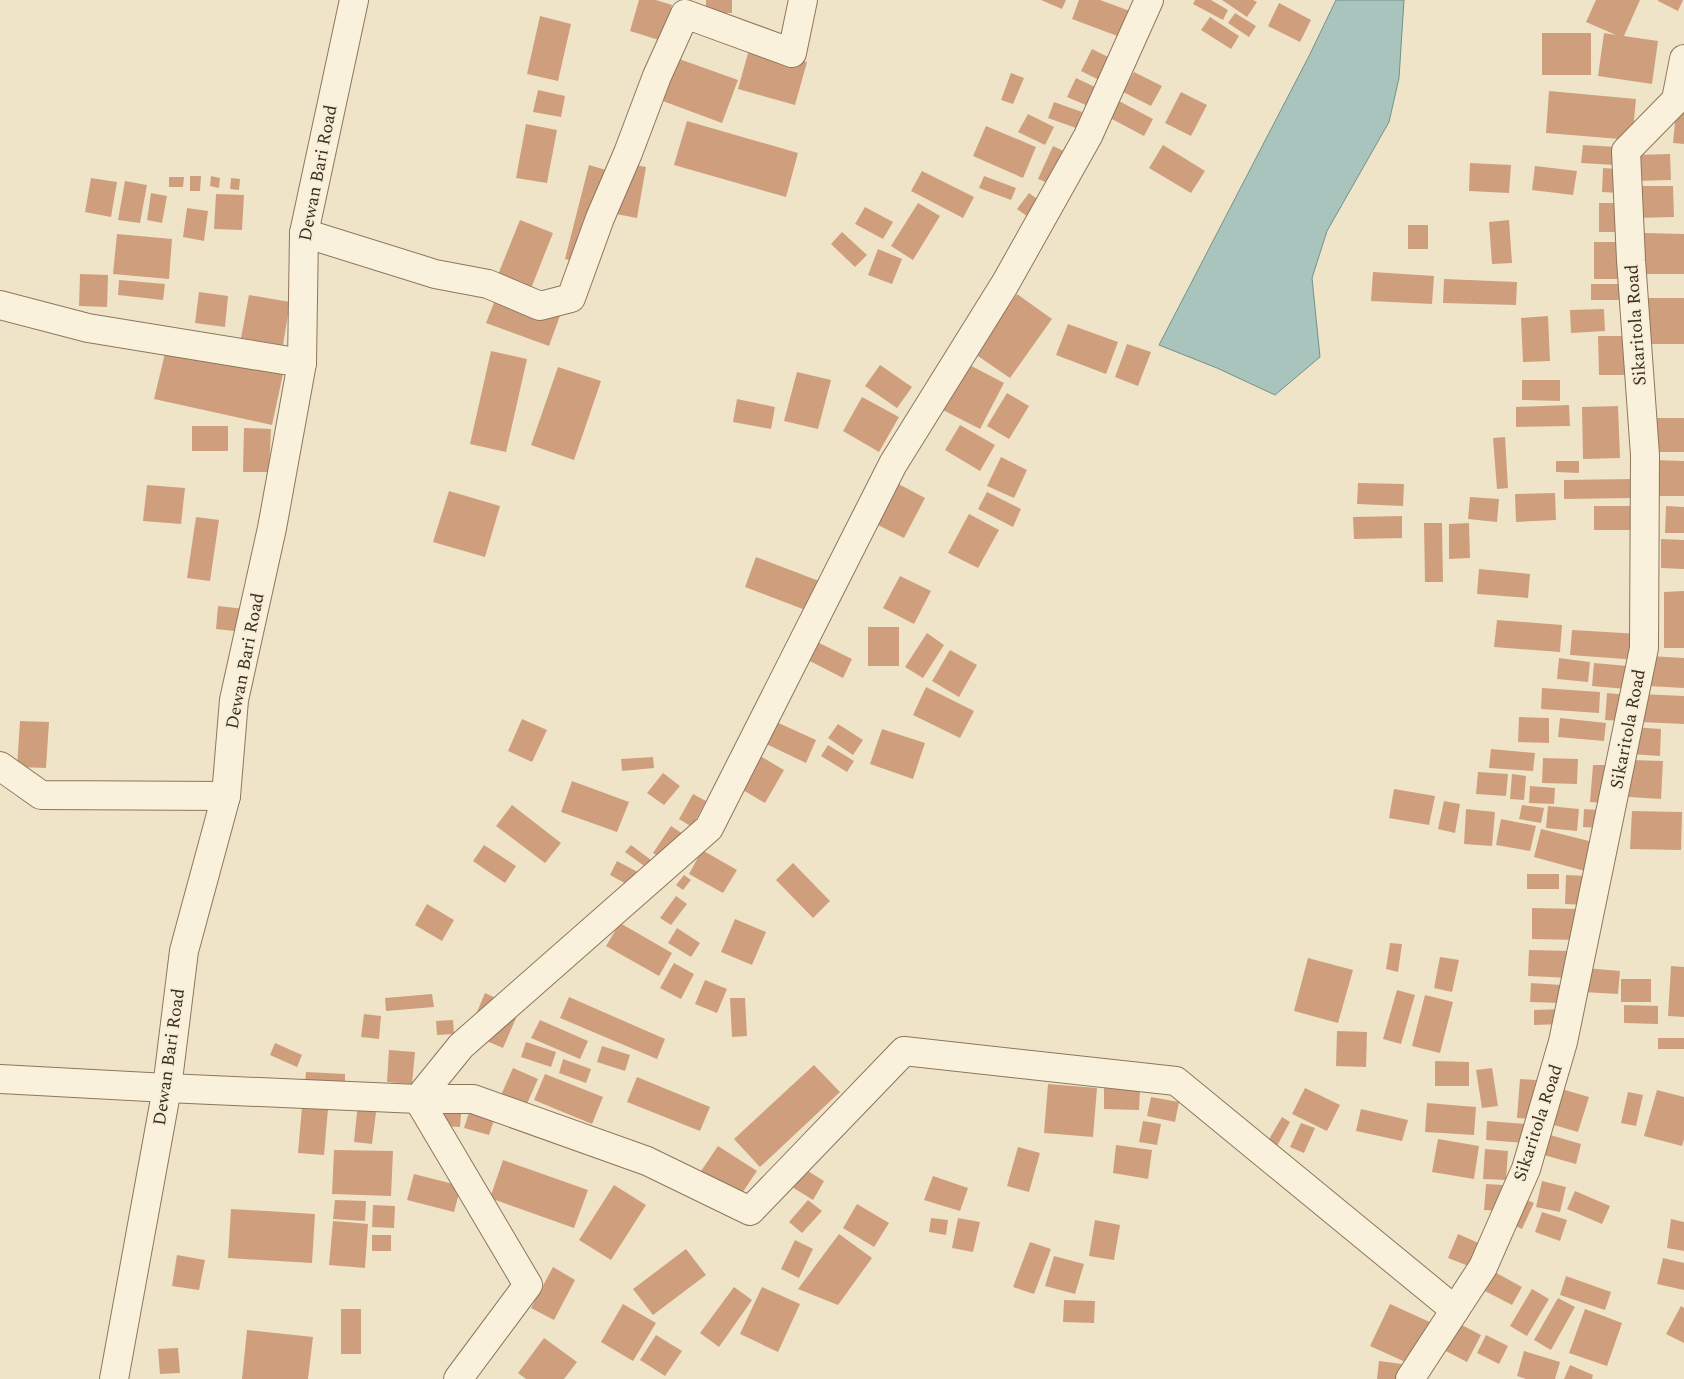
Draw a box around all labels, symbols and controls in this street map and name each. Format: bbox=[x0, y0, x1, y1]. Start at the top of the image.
street label: Dewan Bari Road bbox=[292, 102, 344, 244]
street label: Sikaritola Road bbox=[1618, 263, 1654, 387]
street label: Dewan Bari Road bbox=[219, 590, 271, 732]
street label: Sikaritola Road bbox=[1603, 667, 1653, 791]
street label: Dewan Bari Road bbox=[146, 987, 192, 1127]
street label: Sikaritola Road bbox=[1506, 1061, 1570, 1185]

